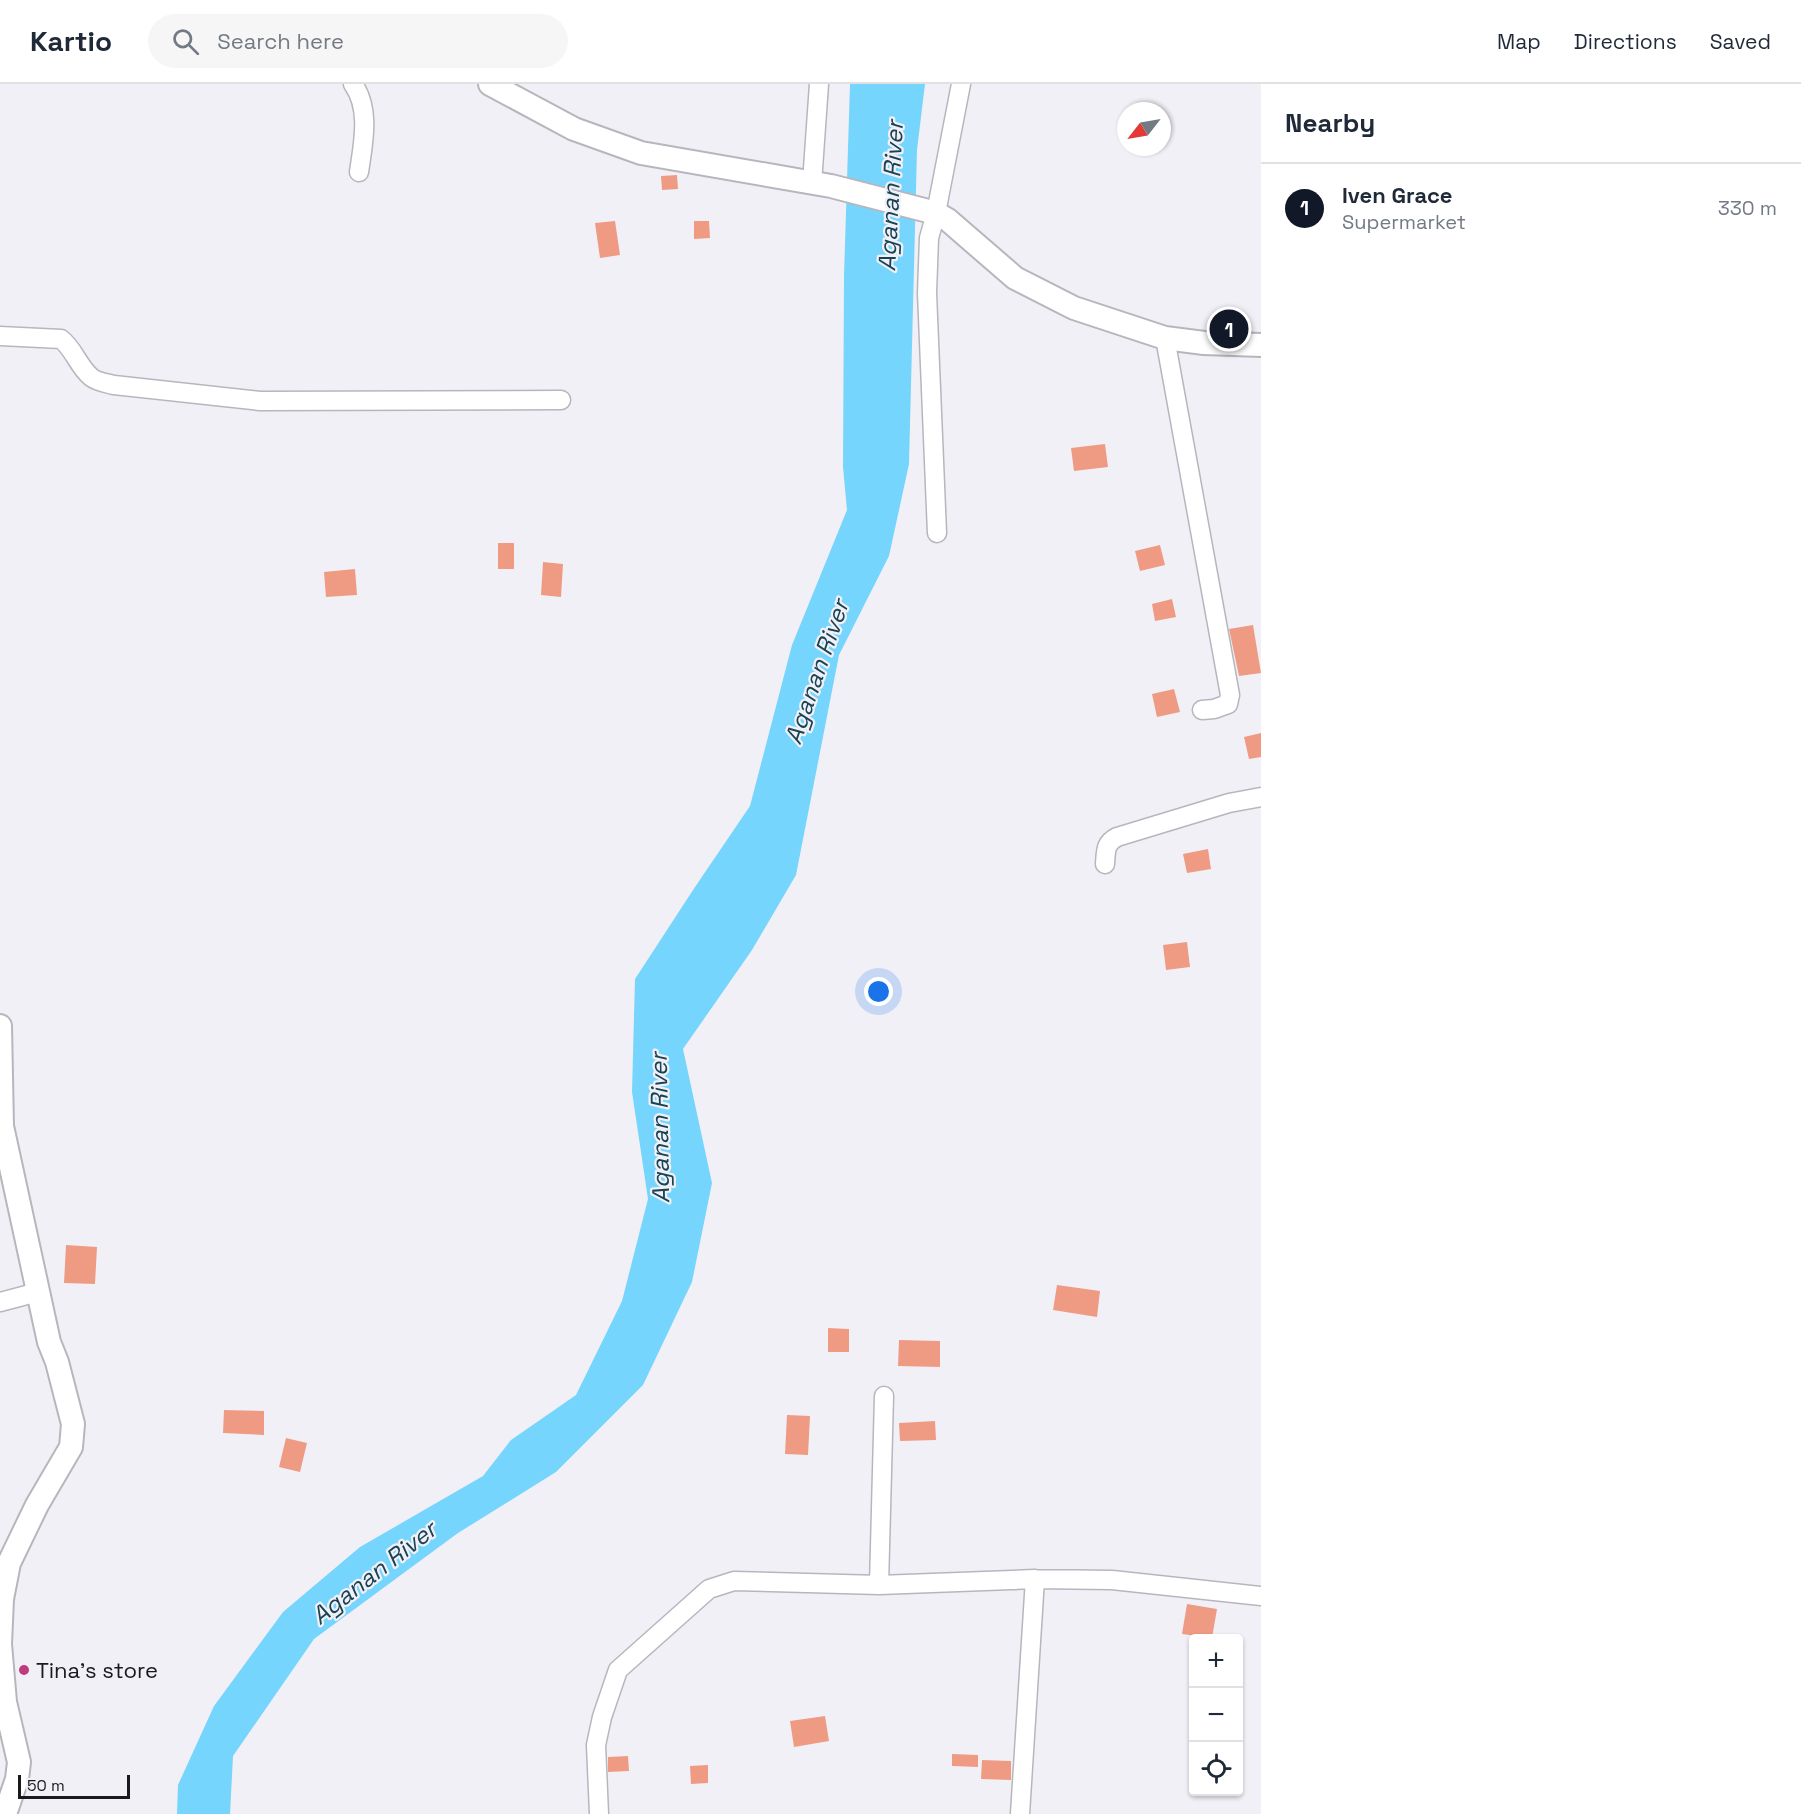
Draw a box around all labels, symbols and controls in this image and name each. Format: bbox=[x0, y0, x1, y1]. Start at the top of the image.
search box bbox=[148, 14, 568, 68]
text: Kartio bbox=[30, 23, 112, 59]
icon: search bbox=[169, 25, 202, 58]
text: Search here bbox=[217, 27, 344, 55]
text: Map bbox=[1497, 28, 1541, 55]
text: Directions bbox=[1574, 28, 1677, 55]
text: Saved bbox=[1710, 28, 1771, 55]
north arrow bbox=[1117, 102, 1171, 156]
text: Nearby bbox=[1285, 106, 1375, 140]
water label: Aganan River bbox=[871, 117, 910, 272]
text: Iven Grace bbox=[1342, 181, 1453, 209]
text: 1 bbox=[1300, 195, 1309, 221]
text: 330 m bbox=[1718, 195, 1777, 221]
text: Supermarket bbox=[1342, 209, 1466, 235]
pin: 1 bbox=[1210, 306, 1248, 352]
water label: Aganan River bbox=[777, 593, 857, 748]
your location bbox=[864, 977, 893, 1006]
water label: Aganan River bbox=[643, 1050, 676, 1203]
water label: Aganan River bbox=[305, 1512, 445, 1631]
map controls bbox=[1189, 1634, 1243, 1796]
button: + bbox=[1189, 1634, 1243, 1688]
place label: Tina's store bbox=[36, 1656, 158, 1684]
marker: Tina's store bbox=[17, 1663, 31, 1677]
button: − bbox=[1189, 1688, 1243, 1742]
button: locate bbox=[1189, 1742, 1243, 1796]
scale bar bbox=[18, 1772, 130, 1800]
text: 50 m bbox=[27, 1775, 65, 1796]

